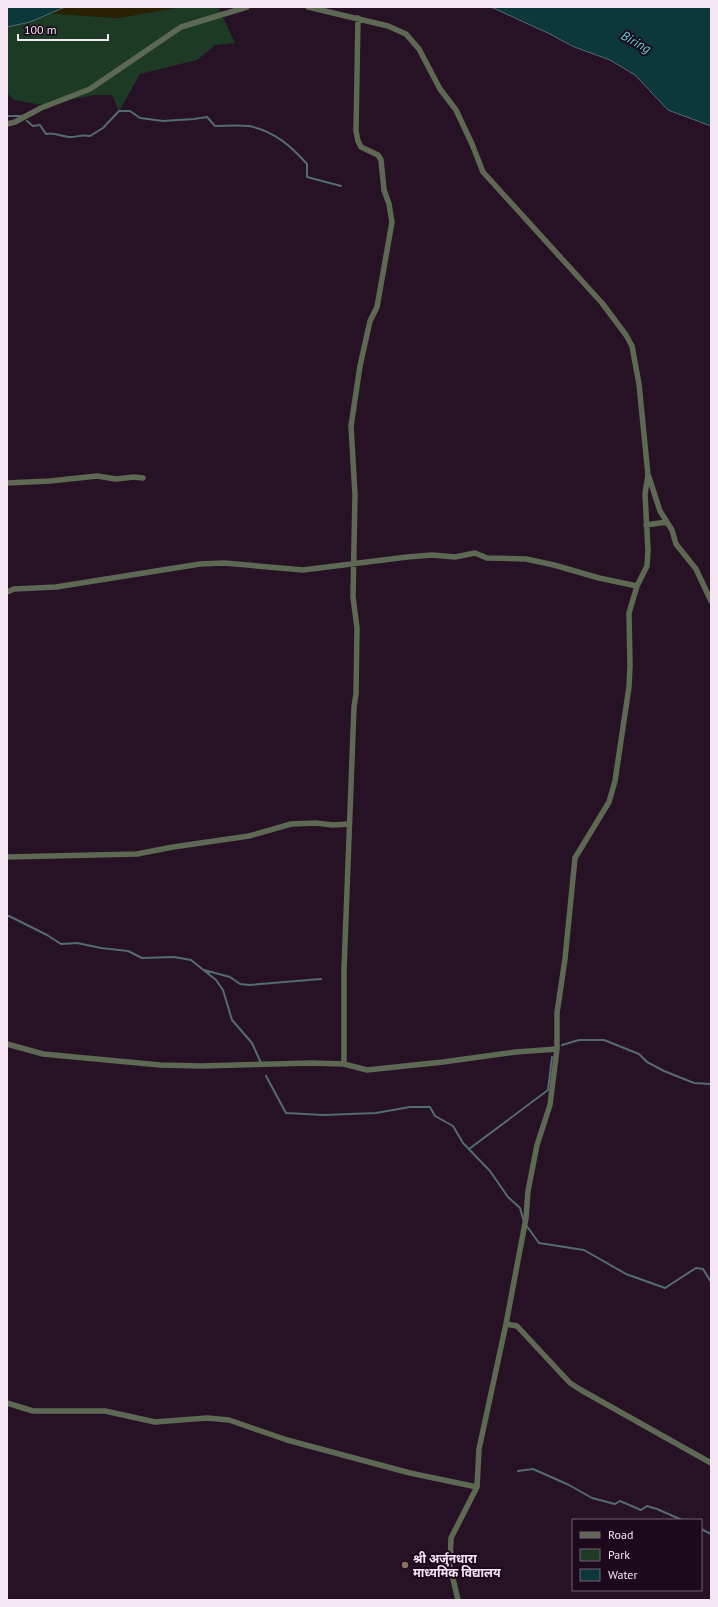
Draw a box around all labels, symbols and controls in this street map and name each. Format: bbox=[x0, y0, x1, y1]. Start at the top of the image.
scale bar bbox=[18, 16, 108, 42]
text: 100 m bbox=[24, 22, 57, 37]
water label: Biring bbox=[618, 27, 654, 57]
legend bbox=[572, 1519, 702, 1591]
text: Road bbox=[608, 1527, 633, 1542]
text: Park bbox=[608, 1547, 630, 1562]
place label: श्री अर्जुनधारा माध्यमिक विद्यालय bbox=[413, 1551, 501, 1580]
marker: श्री अर्जुनधारा माध्यमिक विद्यालय bbox=[400, 1560, 410, 1570]
text: Water bbox=[608, 1567, 638, 1582]

